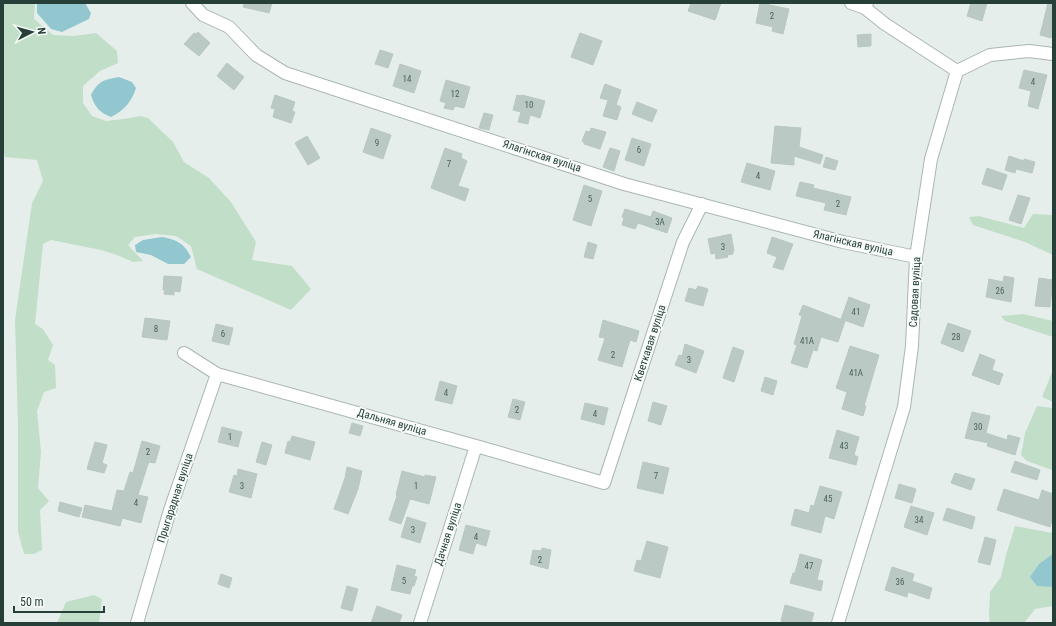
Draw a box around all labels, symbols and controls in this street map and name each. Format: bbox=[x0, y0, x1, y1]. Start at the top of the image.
house number: 2 bbox=[770, 11, 775, 21]
north arrow bbox=[12, 12, 52, 52]
text: N bbox=[35, 27, 48, 35]
house number: 14 bbox=[403, 74, 412, 84]
house number: 4 bbox=[1031, 77, 1036, 87]
house number: 12 bbox=[451, 89, 460, 99]
house number: 10 bbox=[525, 100, 533, 110]
street label: Ялагінская вуліца bbox=[501, 137, 583, 175]
house number: 9 bbox=[375, 138, 379, 148]
house number: 6 bbox=[637, 145, 641, 155]
house number: 7 bbox=[447, 159, 452, 169]
house number: 4 bbox=[756, 171, 761, 181]
house number: 5 bbox=[588, 194, 593, 204]
house number: 2 bbox=[836, 199, 841, 209]
house number: 3А bbox=[655, 217, 665, 227]
street label: Ялагінская вуліца bbox=[812, 227, 894, 259]
house number: 3 bbox=[721, 242, 725, 252]
street label: Садовая вуліца bbox=[907, 256, 923, 328]
house number: 26 bbox=[996, 286, 1004, 296]
street label: Кветкавая вуліца bbox=[632, 303, 668, 383]
house number: 41 bbox=[852, 307, 860, 317]
house number: 8 bbox=[154, 324, 158, 334]
house number: 6 bbox=[221, 329, 225, 339]
house number: 28 bbox=[952, 332, 960, 342]
house number: 41А bbox=[800, 336, 814, 346]
house number: 2 bbox=[611, 350, 616, 360]
house number: 3 bbox=[687, 355, 691, 365]
house number: 41А bbox=[849, 368, 863, 378]
house number: 4 bbox=[444, 388, 449, 398]
house number: 2 bbox=[515, 405, 520, 415]
street label: Дальняя вуліца bbox=[356, 406, 428, 438]
house number: 4 bbox=[593, 409, 598, 419]
house number: 30 bbox=[974, 422, 982, 432]
house number: 1 bbox=[228, 432, 232, 442]
house number: 43 bbox=[840, 441, 848, 451]
house number: 2 bbox=[146, 447, 151, 457]
street label: Прыгарадная вуліца bbox=[154, 452, 196, 544]
house number: 7 bbox=[654, 471, 659, 481]
house number: 3 bbox=[240, 481, 244, 491]
house number: 1 bbox=[414, 481, 418, 491]
house number: 45 bbox=[824, 494, 833, 504]
house number: 4 bbox=[134, 498, 139, 508]
street label: Дачная вуліца bbox=[432, 501, 464, 567]
house number: 34 bbox=[915, 515, 924, 525]
house number: 3 bbox=[411, 525, 415, 535]
house number: 4 bbox=[474, 532, 479, 542]
house number: 2 bbox=[538, 555, 543, 565]
house number: 47 bbox=[805, 561, 814, 571]
house number: 5 bbox=[402, 576, 407, 586]
house number: 36 bbox=[896, 577, 904, 587]
scale bar bbox=[14, 588, 104, 614]
text: 50 m bbox=[20, 595, 44, 609]

